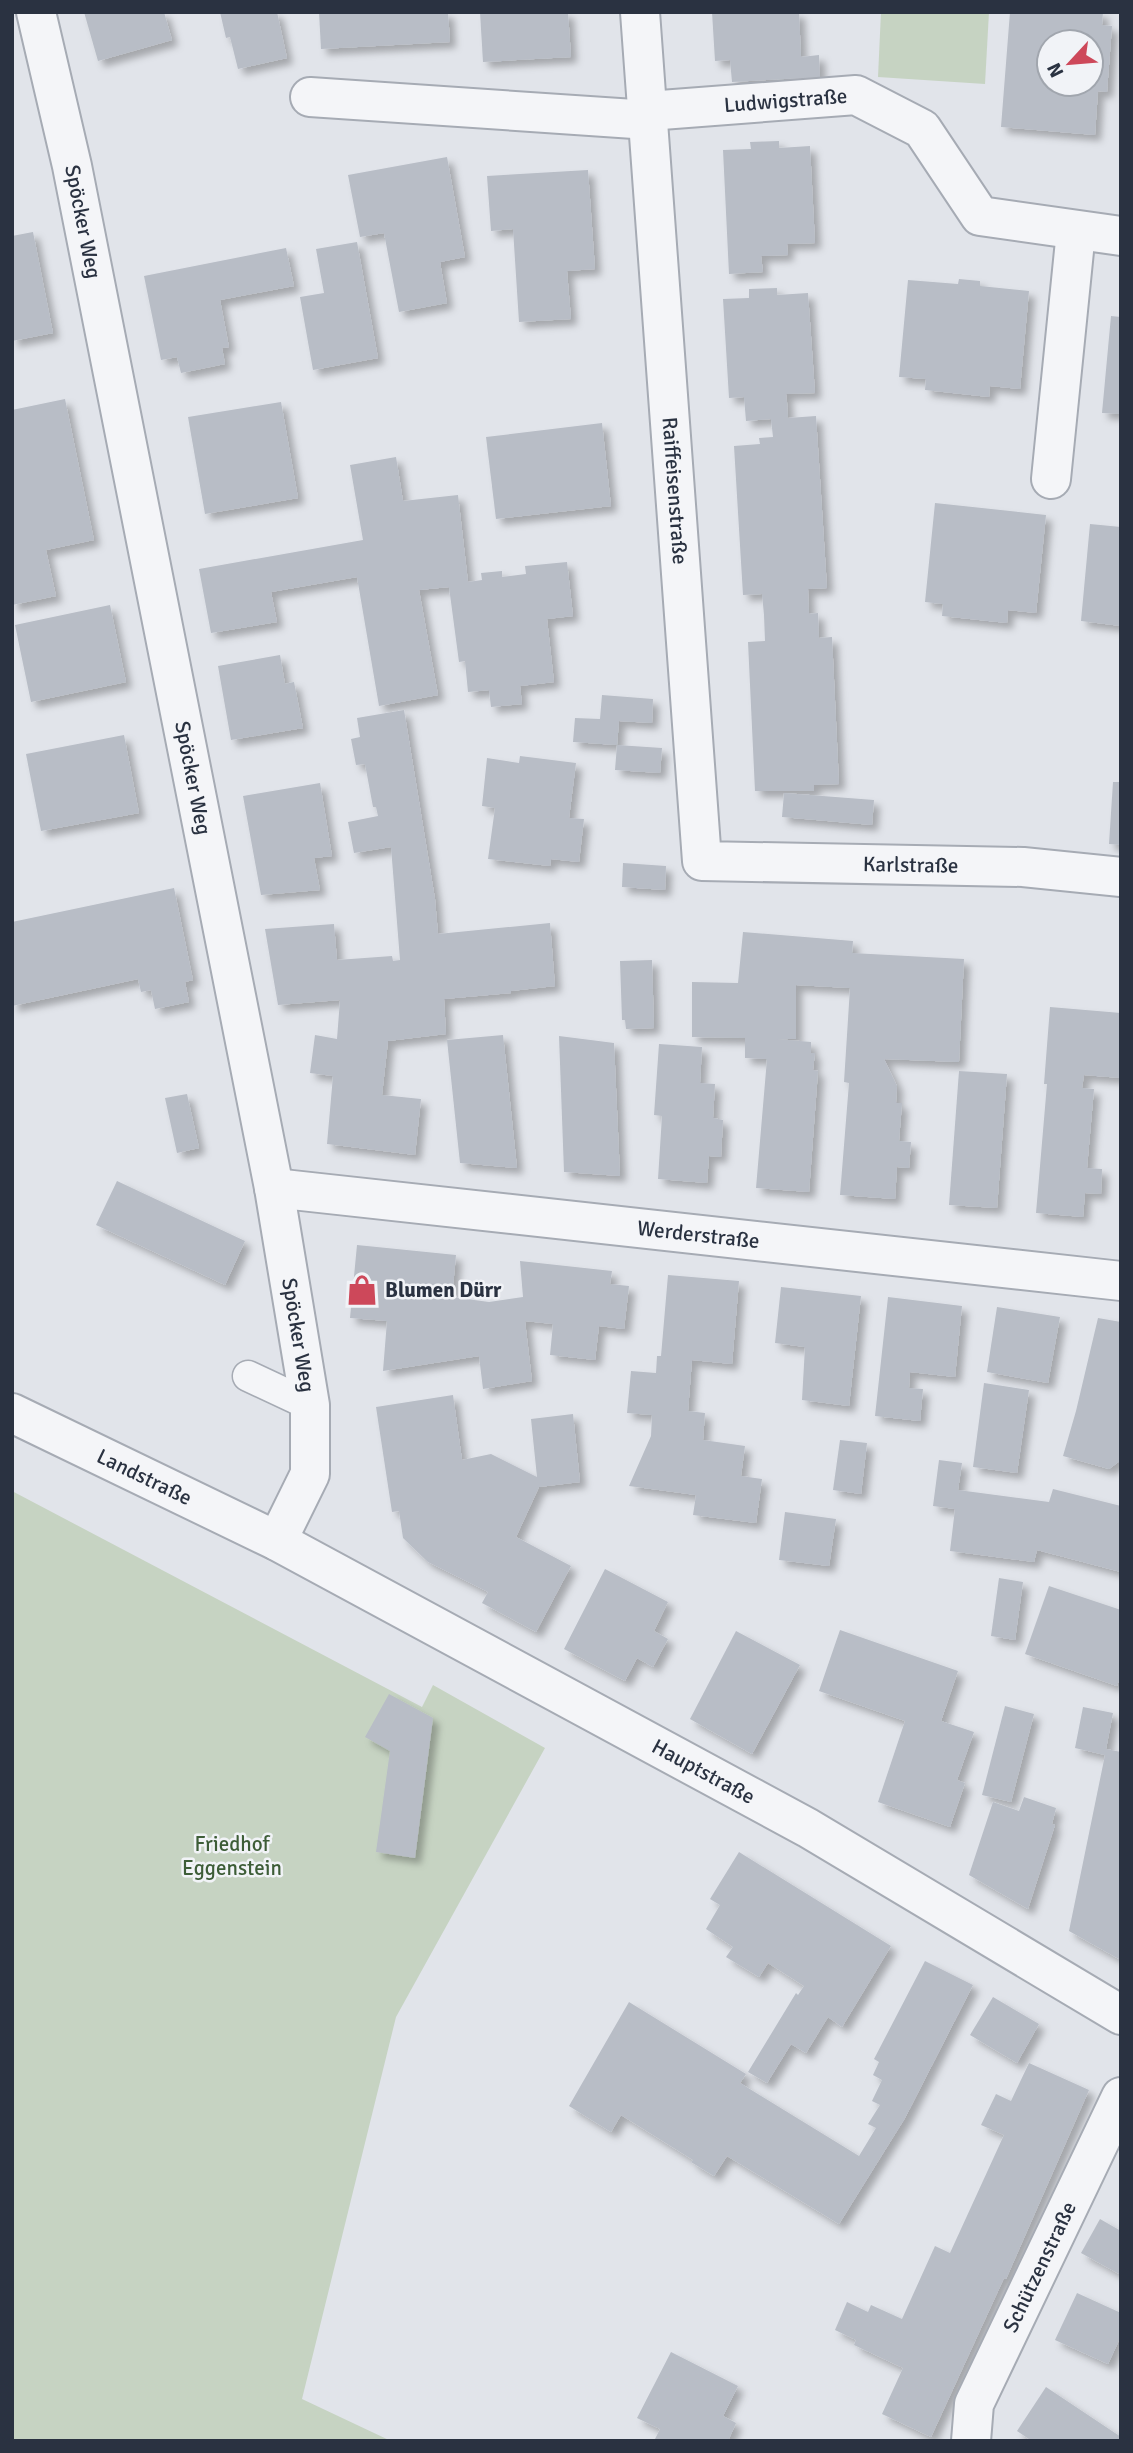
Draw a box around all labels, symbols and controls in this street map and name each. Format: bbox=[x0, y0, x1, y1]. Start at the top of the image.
north arrow bbox=[1035, 28, 1105, 98]
text: N bbox=[1042, 59, 1069, 81]
street label: Ludwigstraße bbox=[723, 83, 848, 118]
street label: Spöcker Weg bbox=[59, 163, 107, 281]
street label: Raiffeisenstraße bbox=[657, 416, 693, 565]
street label: Spöcker Weg bbox=[169, 719, 217, 837]
street label: Karlstraße bbox=[863, 851, 959, 879]
street label: Werderstraße bbox=[636, 1215, 761, 1254]
shop icon: Blumen Dürr bbox=[345, 1273, 379, 1307]
street label: Spöcker Weg bbox=[276, 1276, 321, 1394]
place label: Blumen Dürr bbox=[385, 1277, 502, 1303]
street label: Landstraße bbox=[93, 1443, 196, 1511]
street label: Hauptstraße bbox=[647, 1733, 759, 1810]
park label: Friedhof Eggenstein bbox=[182, 1831, 282, 1881]
street label: Schützenstraße bbox=[997, 2197, 1082, 2337]

